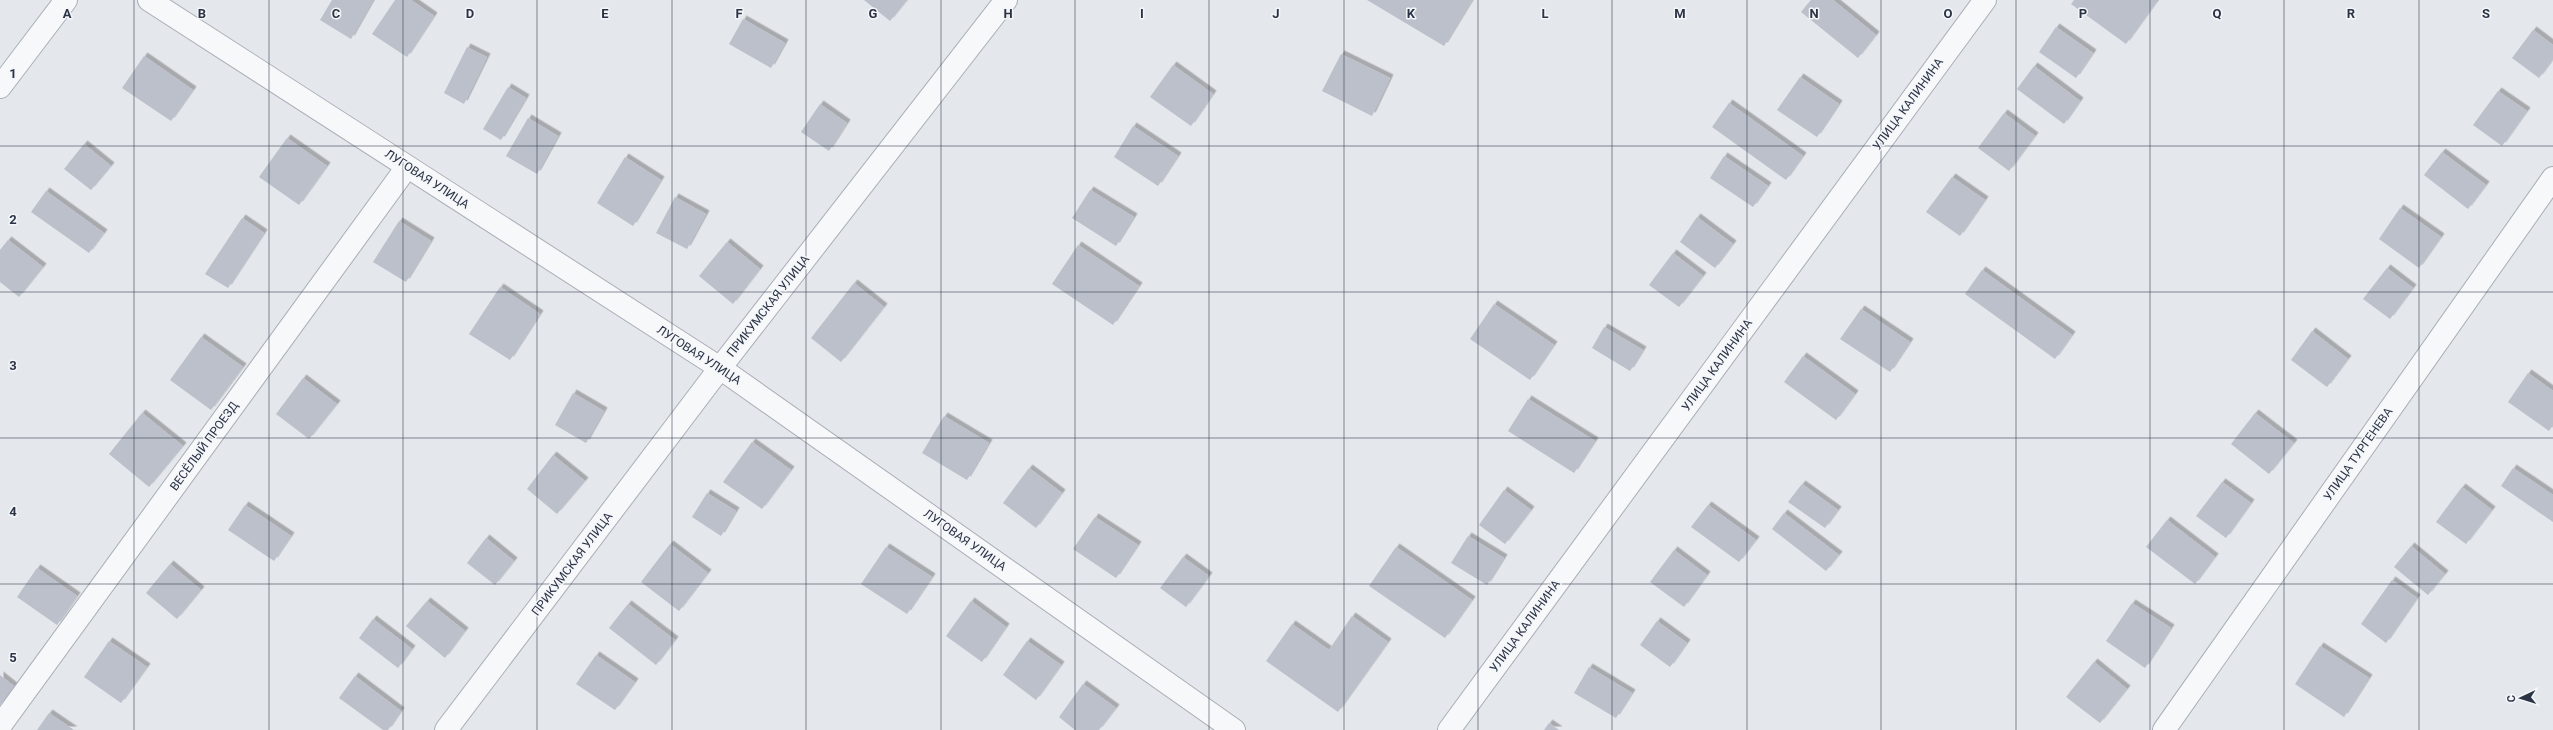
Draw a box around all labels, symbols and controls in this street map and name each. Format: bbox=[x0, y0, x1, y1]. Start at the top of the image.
text: A bbox=[63, 6, 72, 21]
text: B bbox=[198, 6, 206, 21]
text: C bbox=[332, 6, 341, 21]
text: D bbox=[466, 6, 474, 21]
text: E bbox=[601, 6, 609, 21]
text: F bbox=[735, 6, 743, 21]
text: G bbox=[869, 6, 878, 21]
text: H bbox=[1003, 6, 1013, 21]
text: I bbox=[1140, 6, 1144, 21]
text: J bbox=[1272, 6, 1280, 21]
text: K bbox=[1407, 6, 1416, 21]
text: L bbox=[1541, 6, 1549, 21]
text: M bbox=[1674, 6, 1686, 21]
text: N bbox=[1809, 6, 1819, 21]
text: O bbox=[1944, 6, 1953, 21]
text: P bbox=[2079, 6, 2087, 21]
text: Q bbox=[2213, 6, 2222, 21]
text: R bbox=[2347, 6, 2356, 21]
text: S bbox=[2482, 6, 2490, 21]
street label: УЛИЦА КАЛИНИНА bbox=[1870, 55, 1946, 153]
text: 1 bbox=[9, 66, 17, 81]
street label: ЛУГОВАЯ УЛИЦА bbox=[382, 147, 472, 212]
text: 2 bbox=[9, 212, 17, 227]
street label: ПРИКУМСКАЯ УЛИЦА bbox=[724, 252, 812, 360]
street label: УЛИЦА КАЛИНИНА bbox=[1679, 316, 1755, 414]
street label: ЛУГОВАЯ УЛИЦА bbox=[654, 323, 744, 388]
text: 3 bbox=[9, 358, 17, 373]
street label: ВЕСЁЛЫЙ ПРОЕЗД bbox=[166, 398, 241, 493]
street label: УЛИЦА ТУРГЕНЕВА bbox=[2321, 405, 2395, 503]
text: 4 bbox=[9, 504, 17, 519]
street label: ЛУГОВАЯ УЛИЦА bbox=[921, 506, 1009, 574]
street label: ПРИКУМСКАЯ УЛИЦА bbox=[529, 510, 615, 618]
street label: УЛИЦА КАЛИНИНА bbox=[1487, 577, 1563, 675]
text: 5 bbox=[9, 650, 17, 665]
north arrow bbox=[2501, 678, 2541, 718]
text: С bbox=[2505, 695, 2518, 703]

